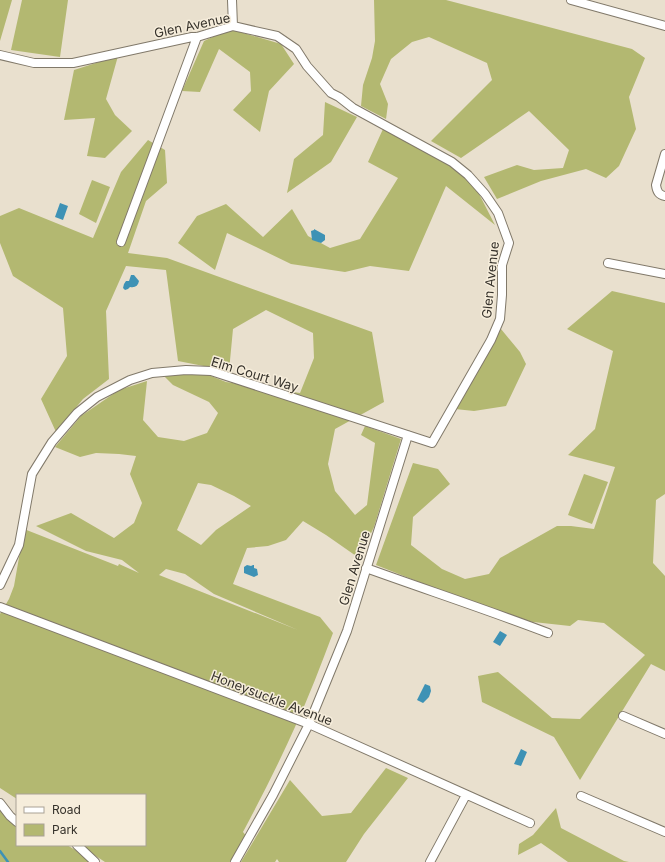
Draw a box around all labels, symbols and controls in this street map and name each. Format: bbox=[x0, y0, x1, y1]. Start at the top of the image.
street label: Glen Avenue bbox=[152, 9, 232, 41]
street label: Glen Avenue bbox=[478, 241, 502, 319]
street label: Elm Court Way bbox=[209, 353, 301, 395]
street label: Glen Avenue bbox=[335, 529, 373, 607]
street label: Honeysuckle Avenue bbox=[209, 667, 335, 729]
legend bbox=[16, 794, 146, 846]
text: Road bbox=[52, 802, 81, 817]
text: Park bbox=[52, 822, 78, 837]

